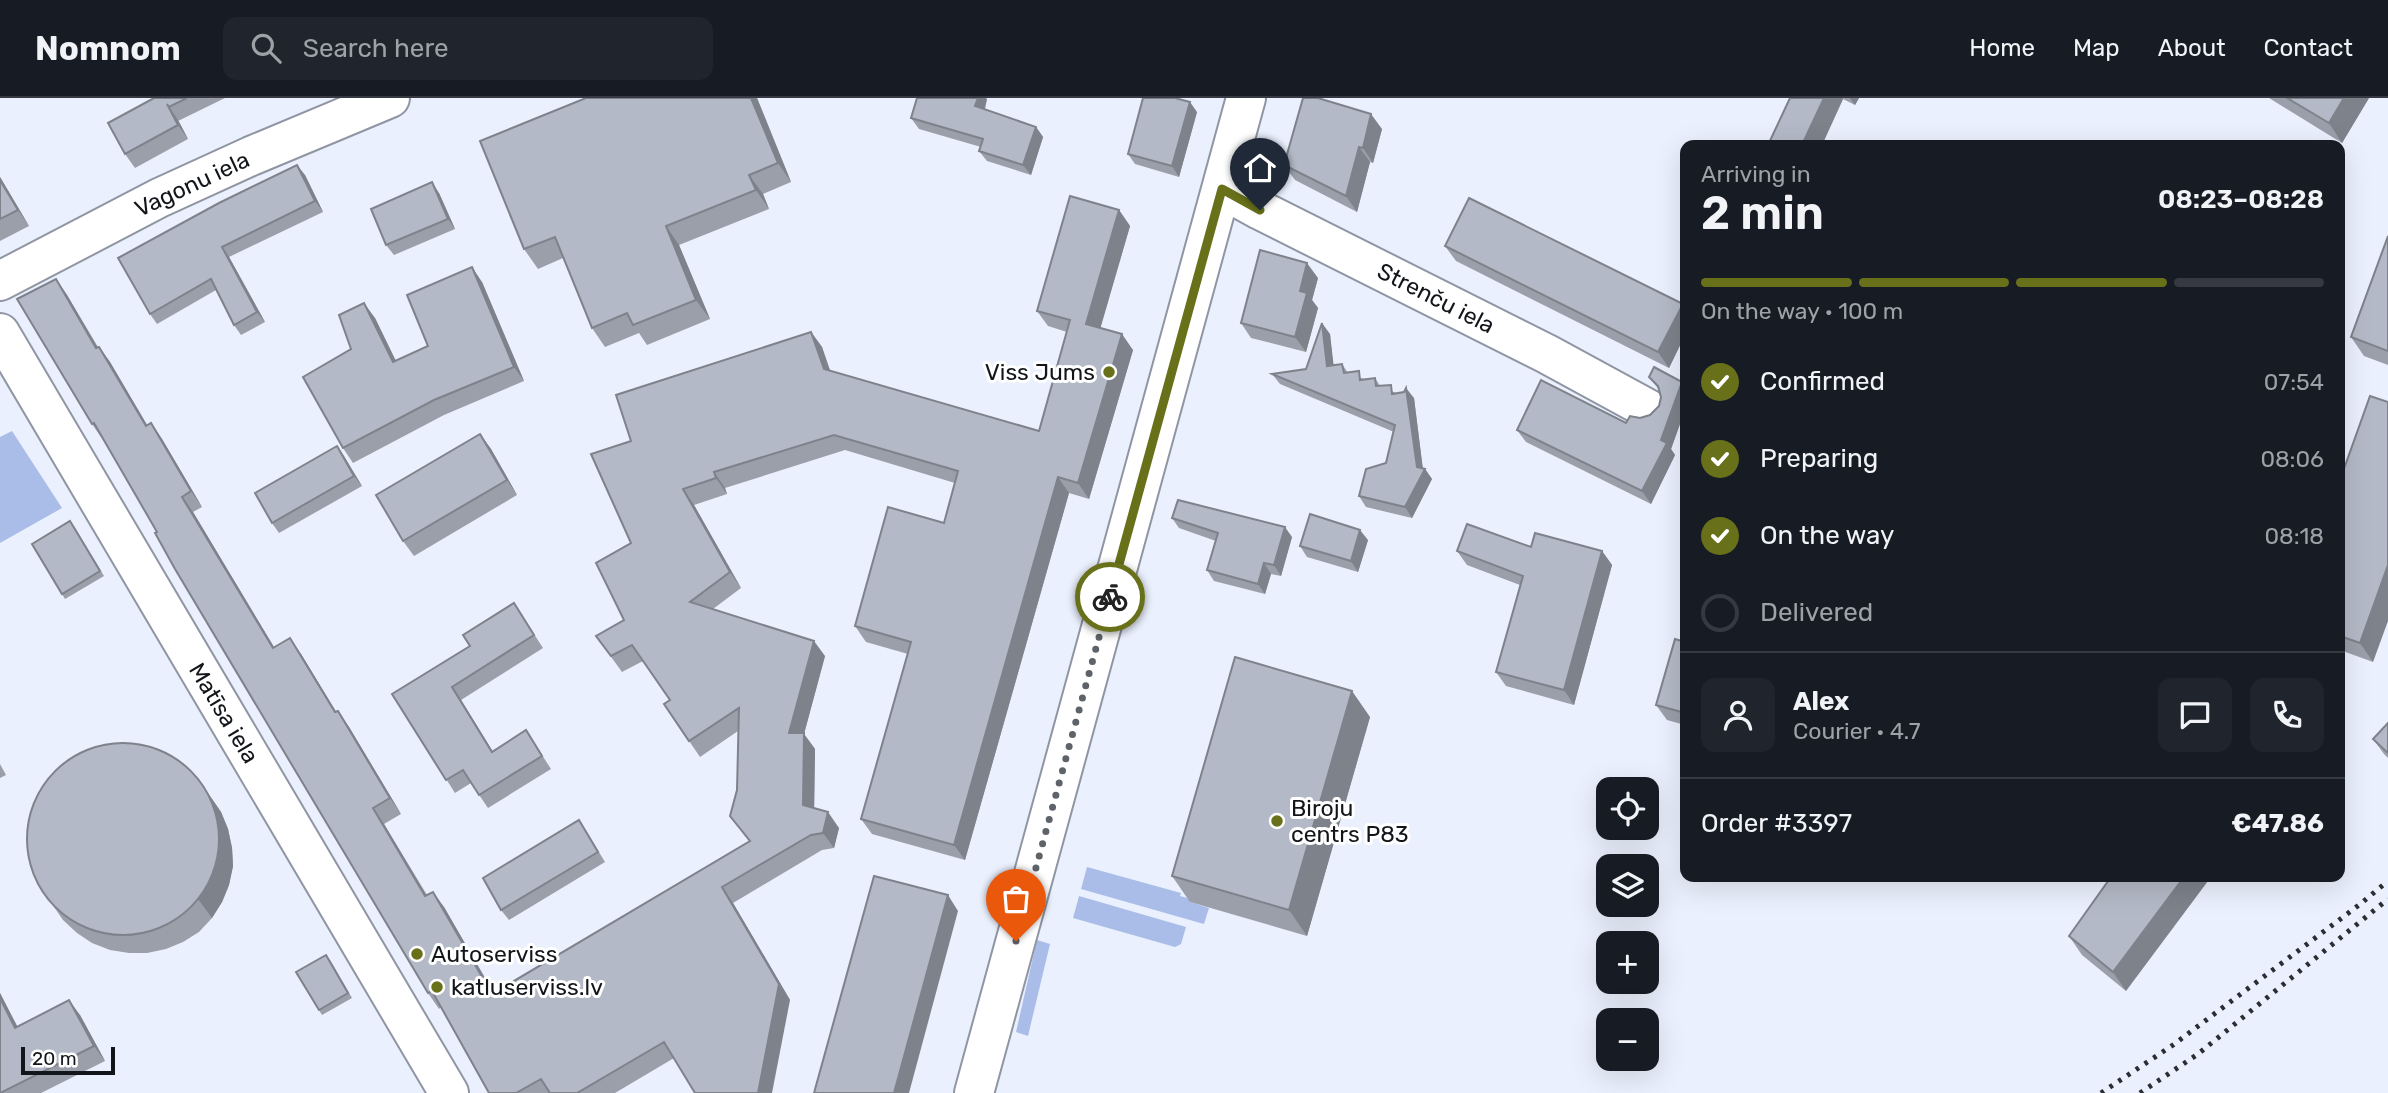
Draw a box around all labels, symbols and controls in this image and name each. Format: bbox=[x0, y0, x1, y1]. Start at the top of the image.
search box bbox=[223, 17, 713, 80]
text: Nomnom bbox=[35, 29, 181, 68]
icon: search bbox=[247, 29, 285, 67]
text: Search here bbox=[303, 33, 449, 64]
text: Home bbox=[1969, 34, 2035, 62]
text: Map bbox=[2073, 34, 2120, 62]
text: About bbox=[2158, 34, 2226, 62]
text: Contact bbox=[2264, 34, 2353, 62]
pin bbox=[1230, 138, 1290, 210]
street label: Vagonu iela bbox=[130, 145, 254, 223]
icon: home bbox=[1241, 149, 1279, 187]
text: Arriving in bbox=[1701, 160, 1811, 188]
text: 08:23–08:28 bbox=[2158, 184, 2324, 215]
text: 2 min bbox=[1701, 186, 1824, 241]
street label: Strenču iela bbox=[1373, 257, 1499, 339]
text: On the way · 100 m bbox=[1701, 297, 1903, 325]
place label: Viss Jums bbox=[985, 358, 1095, 386]
icon: check bbox=[1701, 363, 1739, 401]
marker: Viss Jums bbox=[1101, 364, 1117, 380]
text: Confirmed bbox=[1760, 366, 1885, 397]
text: 07:54 bbox=[2264, 368, 2324, 396]
icon: check bbox=[1701, 440, 1739, 478]
text: Preparing bbox=[1760, 443, 1878, 474]
text: 08:06 bbox=[2260, 445, 2324, 473]
icon: check bbox=[1701, 517, 1739, 555]
text: On the way bbox=[1760, 520, 1894, 551]
text: 08:18 bbox=[2264, 522, 2324, 550]
courier bbox=[1075, 562, 1145, 632]
icon: bike bbox=[1091, 578, 1129, 616]
text: Delivered bbox=[1760, 597, 1873, 628]
street label: Matīsa iela bbox=[183, 658, 265, 768]
button: person bbox=[1701, 678, 1775, 752]
button: chat bbox=[2158, 678, 2232, 752]
button: phone bbox=[2250, 678, 2324, 752]
text: Alex bbox=[1793, 686, 1849, 717]
text: Courier · 4.7 bbox=[1793, 717, 1920, 745]
map controls bbox=[1596, 777, 1659, 1071]
button: locate bbox=[1596, 777, 1659, 840]
place label: Biroju centrs P83 bbox=[1291, 794, 1409, 848]
text: Order #3397 bbox=[1701, 808, 1852, 839]
text: €47.86 bbox=[2231, 808, 2324, 839]
marker: Biroju centrs P83 bbox=[1269, 813, 1285, 829]
button: layers bbox=[1596, 854, 1659, 917]
pin bbox=[986, 869, 1046, 941]
icon: bag bbox=[997, 880, 1035, 918]
button: + bbox=[1596, 931, 1659, 994]
place label: Autoserviss bbox=[431, 940, 557, 968]
marker: Autoserviss bbox=[409, 946, 425, 962]
place label: katluserviss.lv bbox=[451, 973, 603, 1001]
marker: katluserviss.lv bbox=[429, 979, 445, 995]
button: − bbox=[1596, 1008, 1659, 1071]
scale bar bbox=[21, 1044, 116, 1076]
text: 20 m bbox=[32, 1047, 77, 1070]

